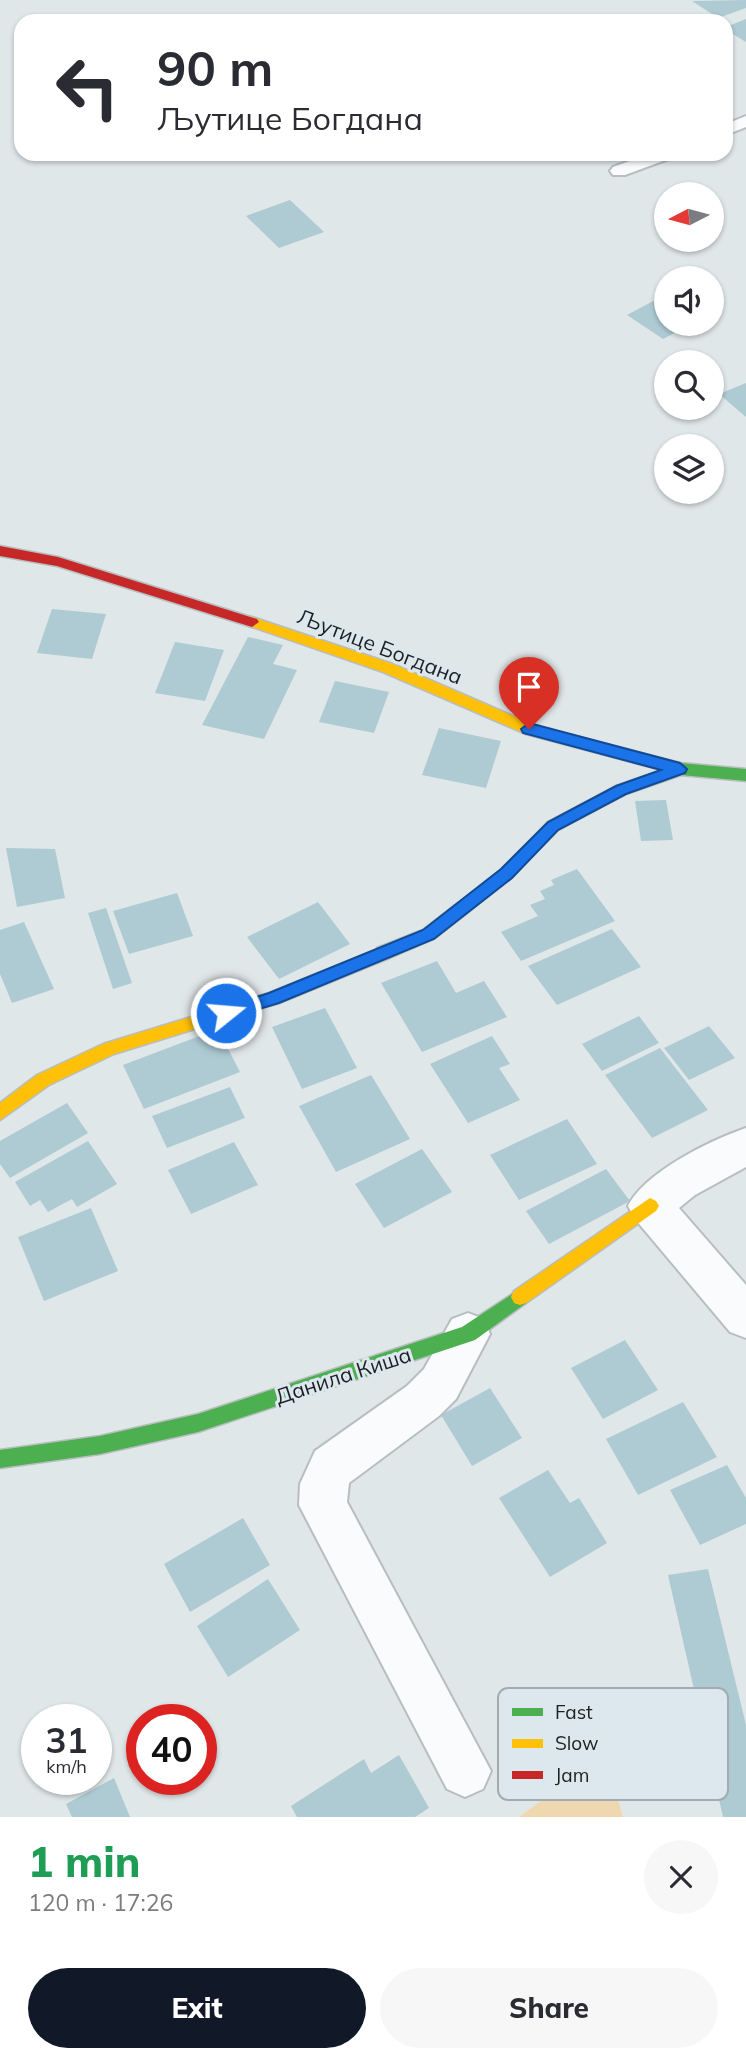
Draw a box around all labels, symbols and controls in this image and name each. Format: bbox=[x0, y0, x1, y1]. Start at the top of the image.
text: 90 m bbox=[157, 37, 273, 98]
icon: left bbox=[42, 42, 133, 133]
text: Љутице Богдана bbox=[157, 98, 423, 138]
north arrow bbox=[654, 182, 724, 252]
map controls bbox=[654, 182, 724, 504]
button: sound bbox=[654, 266, 724, 336]
button: search bbox=[654, 350, 724, 420]
button: layers bbox=[654, 434, 724, 504]
street label: Љутице Богдана bbox=[294, 603, 466, 689]
pin bbox=[499, 657, 559, 729]
icon: arrive bbox=[510, 668, 548, 706]
position arrow bbox=[189, 976, 263, 1050]
street label: Данила Киша bbox=[272, 1341, 414, 1409]
legend bbox=[498, 1688, 728, 1800]
text: Fast bbox=[555, 1700, 593, 1724]
speed limit sign: 40 bbox=[126, 1704, 217, 1795]
text: 31 bbox=[45, 1718, 88, 1762]
text: Slow bbox=[555, 1731, 599, 1755]
text: km/h bbox=[46, 1755, 87, 1778]
text: Jam bbox=[555, 1763, 589, 1787]
text: 1 min bbox=[28, 1835, 141, 1888]
button: close bbox=[644, 1840, 718, 1914]
text: 120 m · 17:26 bbox=[28, 1888, 173, 1917]
button: Exit bbox=[28, 1968, 366, 2048]
button: Share bbox=[380, 1968, 718, 2048]

